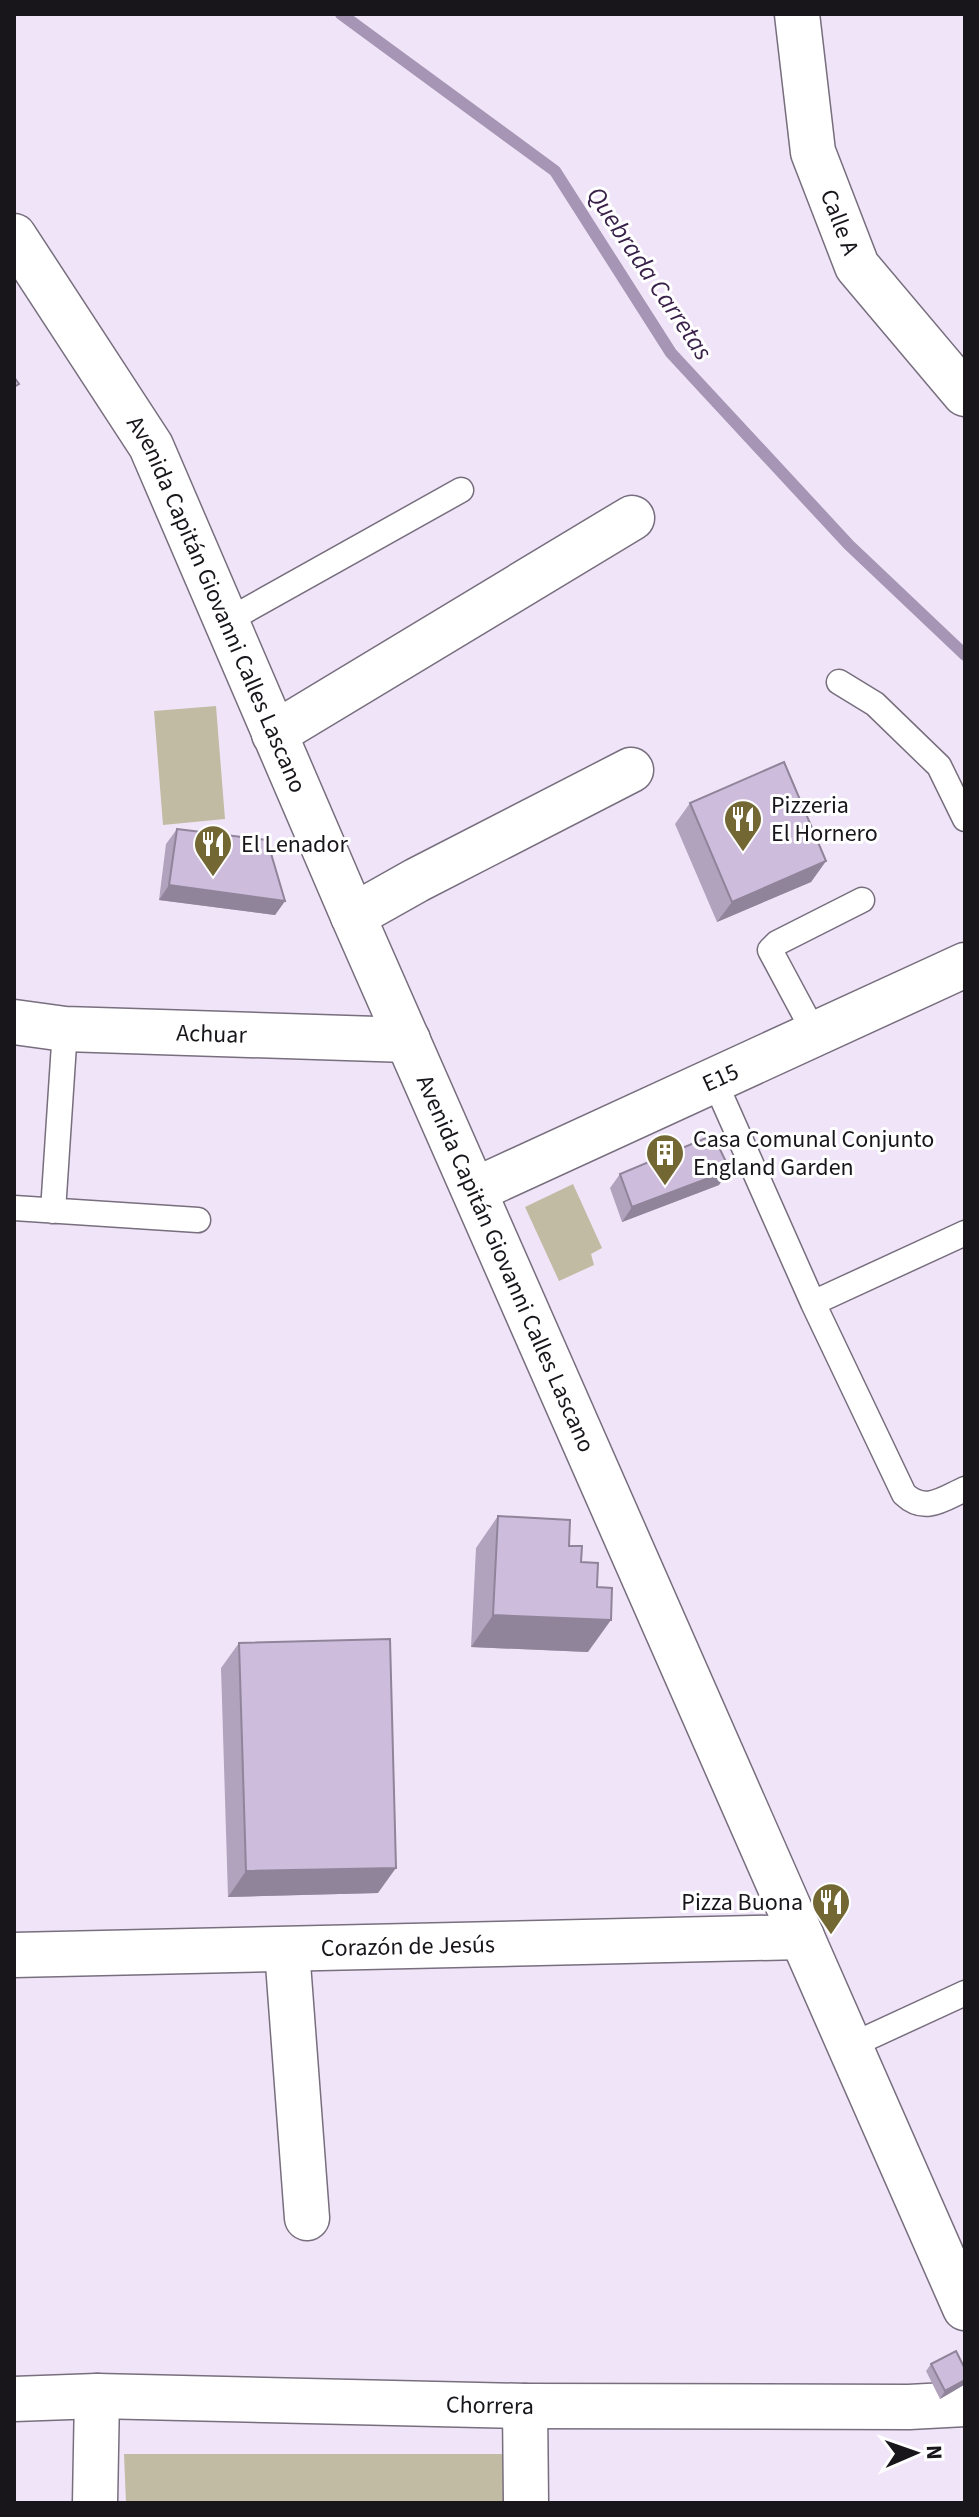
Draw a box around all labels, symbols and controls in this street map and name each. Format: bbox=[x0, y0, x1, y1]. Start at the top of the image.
water label: Quebrada Carretas bbox=[578, 179, 722, 368]
street label: Calle A bbox=[811, 184, 868, 260]
street label: Avenida Capitán Giovanni Calles Lascano bbox=[118, 409, 315, 798]
place label: Pizzeria El Hornero bbox=[771, 788, 878, 851]
restaurant icon: Pizzeria El Hornero bbox=[722, 798, 764, 853]
restaurant icon: El Lenador bbox=[192, 823, 234, 878]
place label: El Lenador bbox=[241, 827, 348, 862]
street label: Achuar bbox=[176, 1016, 248, 1053]
street label: E15 bbox=[697, 1054, 744, 1101]
street label: Avenida Capitán Giovanni Calles Lascano bbox=[407, 1069, 604, 1458]
place label: Casa Comunal Conjunto England Garden bbox=[693, 1122, 934, 1185]
building icon: Casa Comunal Conjunto England Garden bbox=[644, 1132, 686, 1187]
restaurant icon: Pizza Buona bbox=[810, 1881, 852, 1936]
place label: Pizza Buona bbox=[681, 1885, 803, 1920]
street label: Corazón de Jesús bbox=[320, 1927, 495, 1966]
street label: Chorrera bbox=[445, 2387, 534, 2424]
north arrow bbox=[875, 2413, 955, 2493]
text: N bbox=[918, 2444, 950, 2460]

